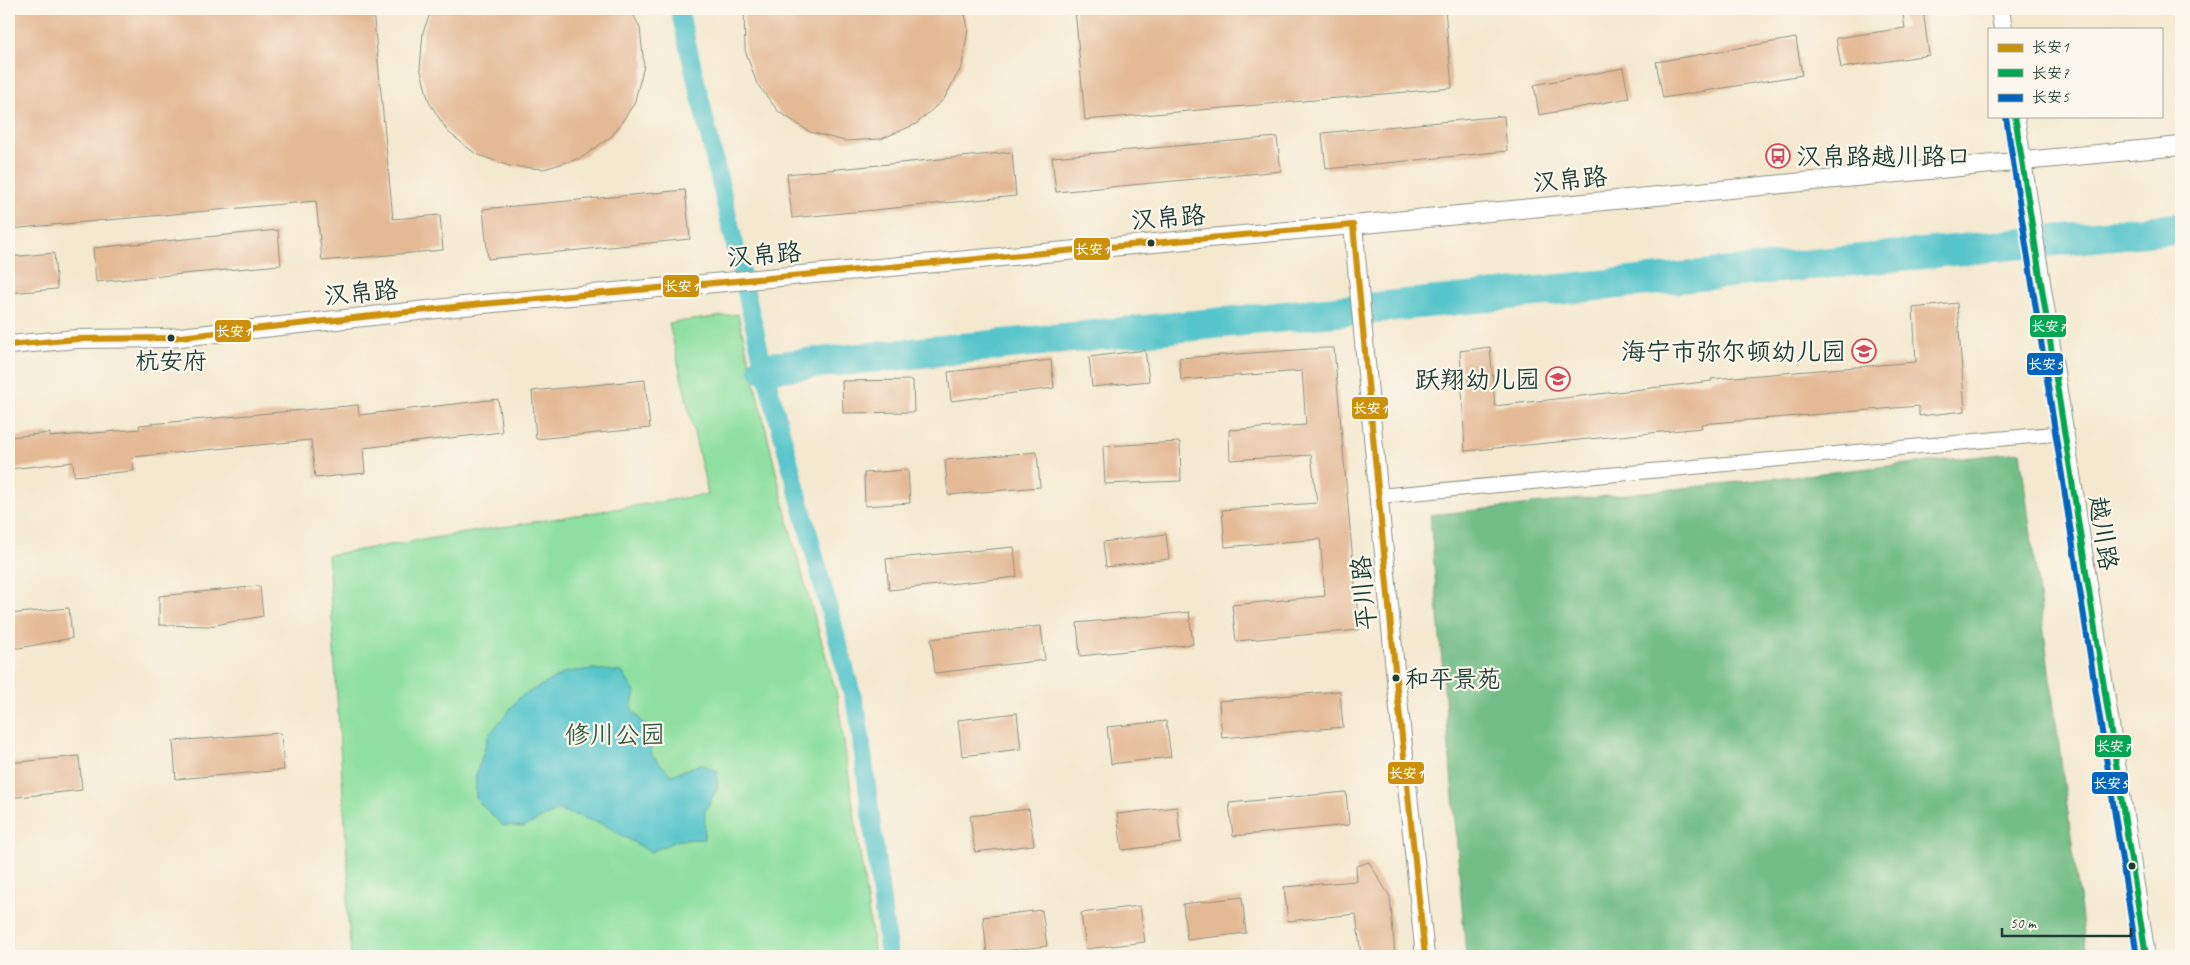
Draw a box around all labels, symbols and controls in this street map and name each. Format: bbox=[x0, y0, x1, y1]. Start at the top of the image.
legend bbox=[1988, 28, 2162, 118]
text: 长安1 bbox=[2032, 38, 2070, 57]
text: 长安7 bbox=[2032, 64, 2070, 83]
text: 长安5 bbox=[2032, 88, 2070, 107]
place label: 汉帛路越川路口 bbox=[1796, 141, 1971, 173]
bus stop icon: 汉帛路越川路口 bbox=[1765, 143, 1791, 169]
street label: 汉帛路 bbox=[1531, 160, 1609, 200]
street label: 汉帛路 bbox=[1129, 199, 1207, 237]
street label: 汉帛路 bbox=[725, 236, 803, 274]
line badge: 长安1 bbox=[1073, 237, 1111, 261]
unlabelled marker bbox=[1146, 238, 1156, 248]
text: 长安1 bbox=[1075, 241, 1111, 258]
street label: 汉帛路 bbox=[322, 273, 400, 313]
line badge: 长安1 bbox=[662, 274, 700, 298]
text: 长安1 bbox=[664, 278, 700, 295]
line badge: 长安7 bbox=[2029, 314, 2067, 338]
text: 长安7 bbox=[2031, 318, 2067, 335]
line badge: 长安1 bbox=[214, 319, 252, 343]
text: 长安1 bbox=[216, 323, 252, 340]
marker: 杭安府 bbox=[166, 333, 176, 343]
place label: 海宁市弥尔顿幼儿园 bbox=[1621, 336, 1846, 368]
school or university icon: 海宁市弥尔顿幼儿园 bbox=[1851, 338, 1877, 364]
place label: 杭安府 bbox=[135, 346, 207, 376]
line badge: 长安5 bbox=[2026, 352, 2064, 376]
text: 长安5 bbox=[2028, 356, 2064, 373]
place label: 跃翔幼儿园 bbox=[1415, 364, 1540, 396]
school or university icon: 跃翔幼儿园 bbox=[1545, 366, 1571, 392]
line badge: 长安1 bbox=[1351, 396, 1389, 420]
text: 长安1 bbox=[1353, 400, 1389, 417]
street label: 越川路 bbox=[2081, 494, 2125, 573]
street label: 平川路 bbox=[1345, 554, 1383, 632]
place label: 和平景苑 bbox=[1405, 664, 1501, 694]
marker: 和平景苑 bbox=[1391, 673, 1401, 683]
park label: 修川公园 bbox=[565, 719, 665, 751]
line badge: 长安7 bbox=[2094, 734, 2132, 758]
text: 长安7 bbox=[2096, 738, 2132, 755]
line badge: 长安1 bbox=[1387, 761, 1425, 785]
text: 长安1 bbox=[1389, 765, 1425, 782]
line badge: 长安5 bbox=[2091, 771, 2129, 795]
text: 长安5 bbox=[2093, 775, 2129, 792]
unlabelled marker bbox=[2127, 861, 2137, 871]
scale bar bbox=[2002, 905, 2131, 937]
text: 50 m bbox=[2010, 914, 2037, 933]

